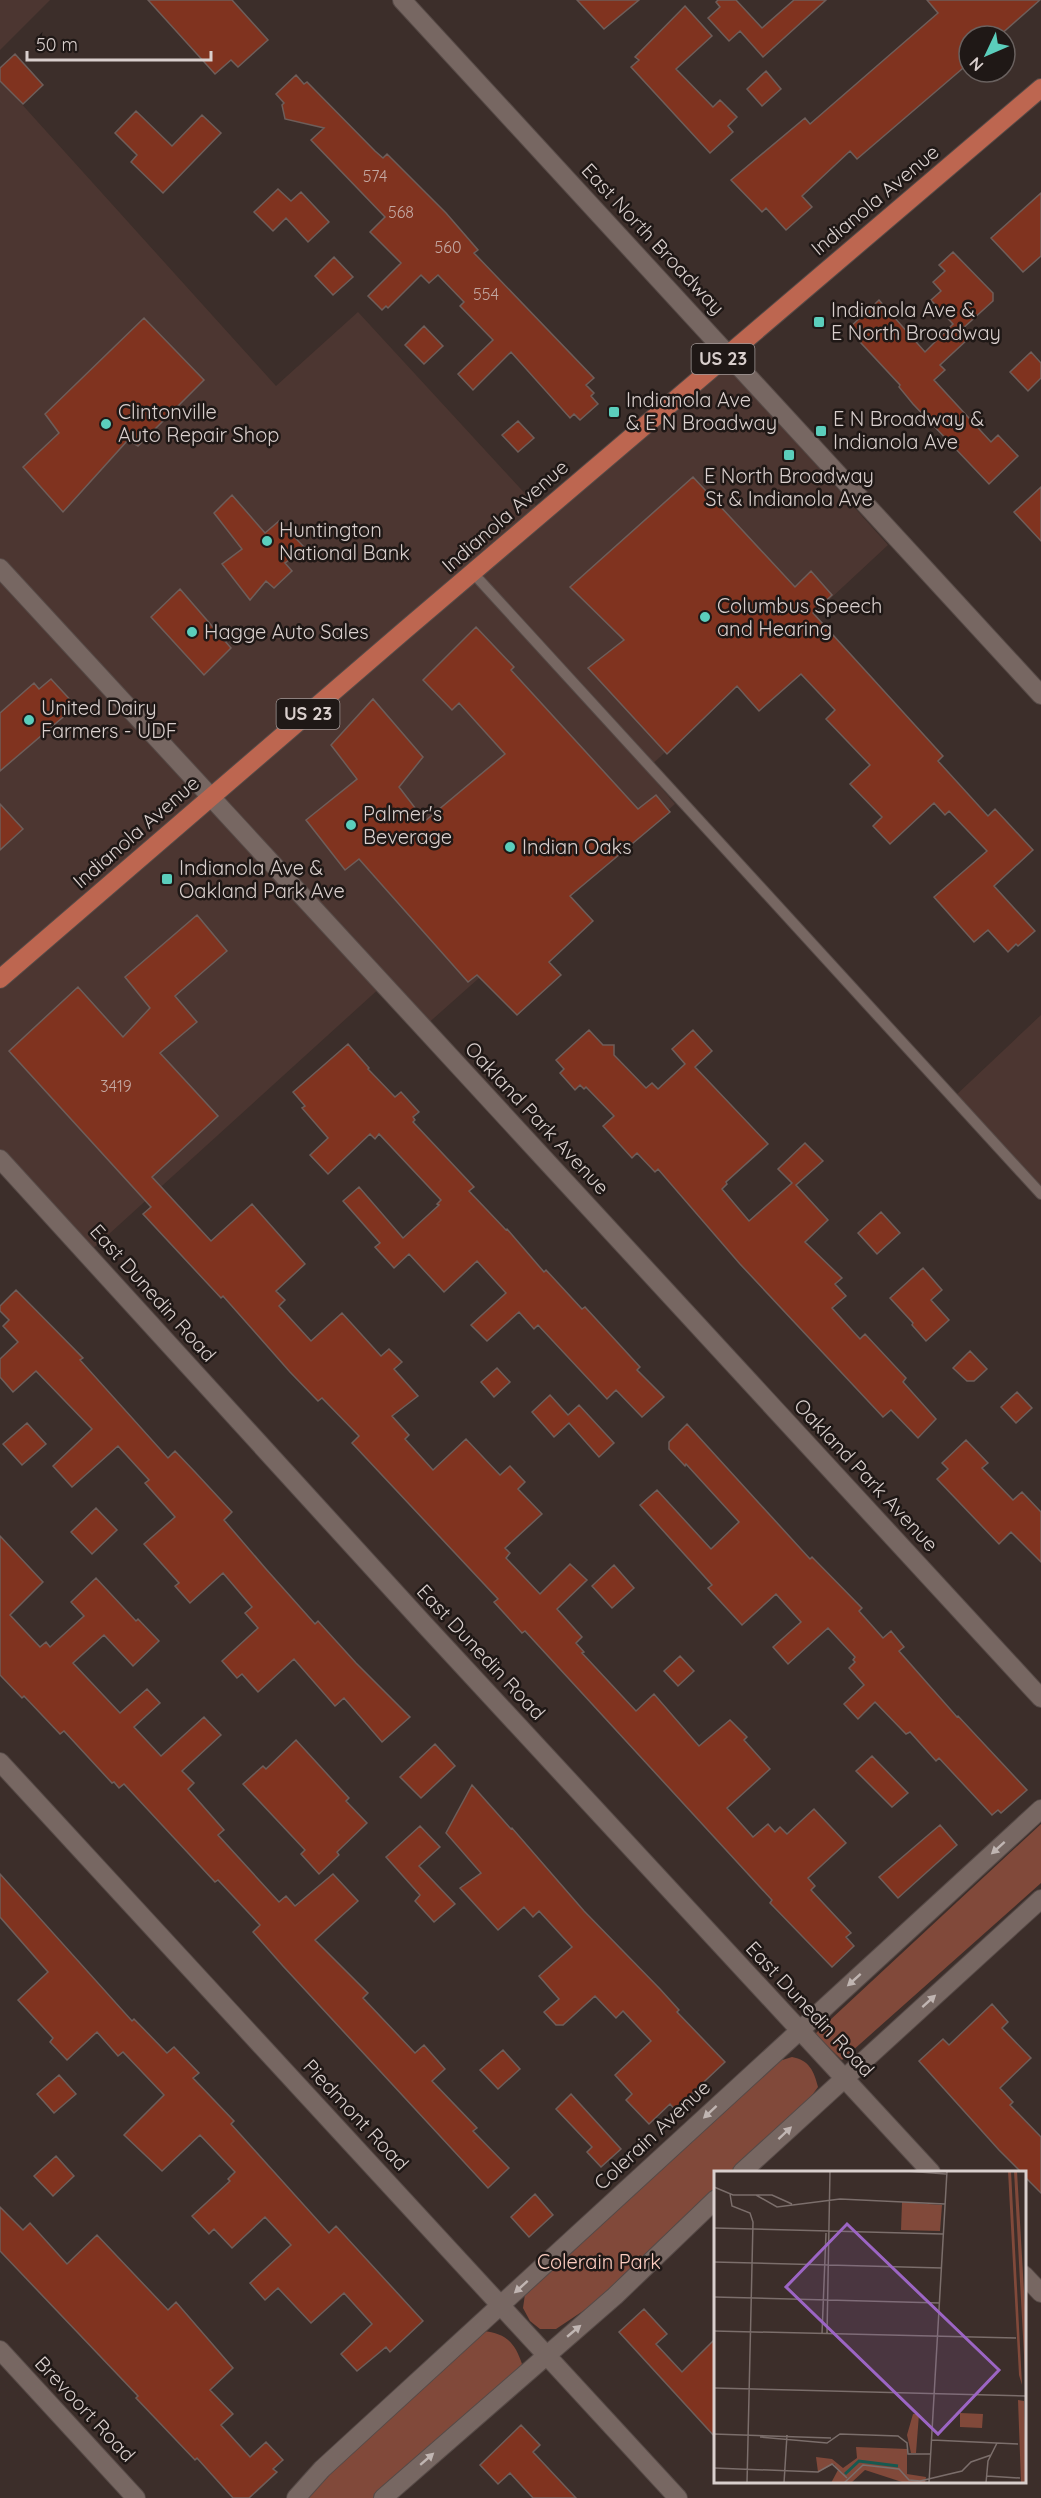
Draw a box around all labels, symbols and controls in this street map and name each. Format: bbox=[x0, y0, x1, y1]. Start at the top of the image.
scale bar bbox=[27, 24, 212, 62]
north arrow bbox=[957, 24, 1017, 84]
text: 50 m bbox=[36, 33, 78, 56]
text: N bbox=[965, 53, 987, 76]
street label: Indianola Avenue bbox=[806, 139, 944, 260]
street label: East North Broadway bbox=[577, 158, 730, 320]
house number: 574 bbox=[363, 166, 387, 186]
house number: 568 bbox=[388, 202, 414, 222]
house number: 560 bbox=[435, 237, 461, 257]
house number: 554 bbox=[473, 284, 499, 304]
place label: Indianola Ave & E North Broadway bbox=[831, 297, 1001, 345]
marker: Indianola Ave & E North Broadway bbox=[812, 315, 826, 329]
road number: US 23 bbox=[692, 344, 754, 374]
place label: Indianola Ave & E N Broadway bbox=[626, 387, 777, 435]
place label: Clintonville Auto Repair Shop bbox=[118, 399, 279, 447]
marker: Indianola Ave & E N Broadway bbox=[607, 405, 621, 419]
place label: E N Broadway & Indianola Ave bbox=[833, 406, 984, 454]
marker: Clintonville Auto Repair Shop bbox=[99, 417, 113, 431]
marker: E N Broadway & Indianola Ave bbox=[814, 424, 828, 438]
marker: E North Broadway St & Indianola Ave bbox=[782, 448, 796, 462]
street label: Indianola Avenue bbox=[436, 454, 573, 577]
place label: E North Broadway St & Indianola Ave bbox=[704, 463, 874, 511]
place label: Huntington National Bank bbox=[279, 517, 410, 565]
marker: Huntington National Bank bbox=[260, 534, 274, 548]
place label: Columbus Speech and Hearing bbox=[717, 593, 882, 641]
marker: Columbus Speech and Hearing bbox=[698, 610, 712, 624]
place label: Hagge Auto Sales bbox=[204, 619, 369, 644]
marker: Hagge Auto Sales bbox=[185, 625, 199, 639]
place label: United Dairy Farmers - UDF bbox=[41, 695, 177, 743]
road number: US 23 bbox=[276, 699, 340, 729]
marker: United Dairy Farmers - UDF bbox=[22, 713, 36, 727]
street label: Indianola Avenue bbox=[67, 770, 204, 893]
place label: Palmer's Beverage bbox=[363, 801, 452, 849]
marker: Palmer's Beverage bbox=[344, 818, 358, 832]
place label: Indian Oaks bbox=[522, 834, 632, 859]
marker: Indian Oaks bbox=[503, 840, 517, 854]
place label: Indianola Ave & Oakland Park Ave bbox=[179, 855, 345, 903]
marker: Indianola Ave & Oakland Park Ave bbox=[160, 872, 174, 886]
street label: Oakland Park Avenue bbox=[460, 1036, 615, 1199]
house number: 3419 bbox=[100, 1076, 132, 1096]
street label: East Dunedin Road bbox=[85, 1219, 222, 1367]
street label: Oakland Park Avenue bbox=[789, 1393, 944, 1556]
street label: East Dunedin Road bbox=[412, 1578, 551, 1725]
one-way arrow bbox=[991, 1841, 1006, 1854]
street label: East Dunedin Road bbox=[741, 1935, 880, 2082]
one-way arrow bbox=[847, 1973, 862, 1986]
one-way arrow bbox=[921, 1994, 936, 2008]
street label: Piedmont Road bbox=[298, 2054, 414, 2176]
street label: Colerain Avenue bbox=[588, 2074, 715, 2195]
one-way arrow bbox=[703, 2105, 718, 2119]
one-way arrow bbox=[777, 2126, 792, 2140]
inset map bbox=[714, 2171, 1026, 2483]
park label: Colerain Park bbox=[537, 2249, 661, 2274]
one-way arrow bbox=[514, 2280, 529, 2293]
one-way arrow bbox=[566, 2324, 582, 2337]
street label: Brevoort Road bbox=[30, 2351, 141, 2467]
one-way arrow bbox=[419, 2453, 434, 2466]

